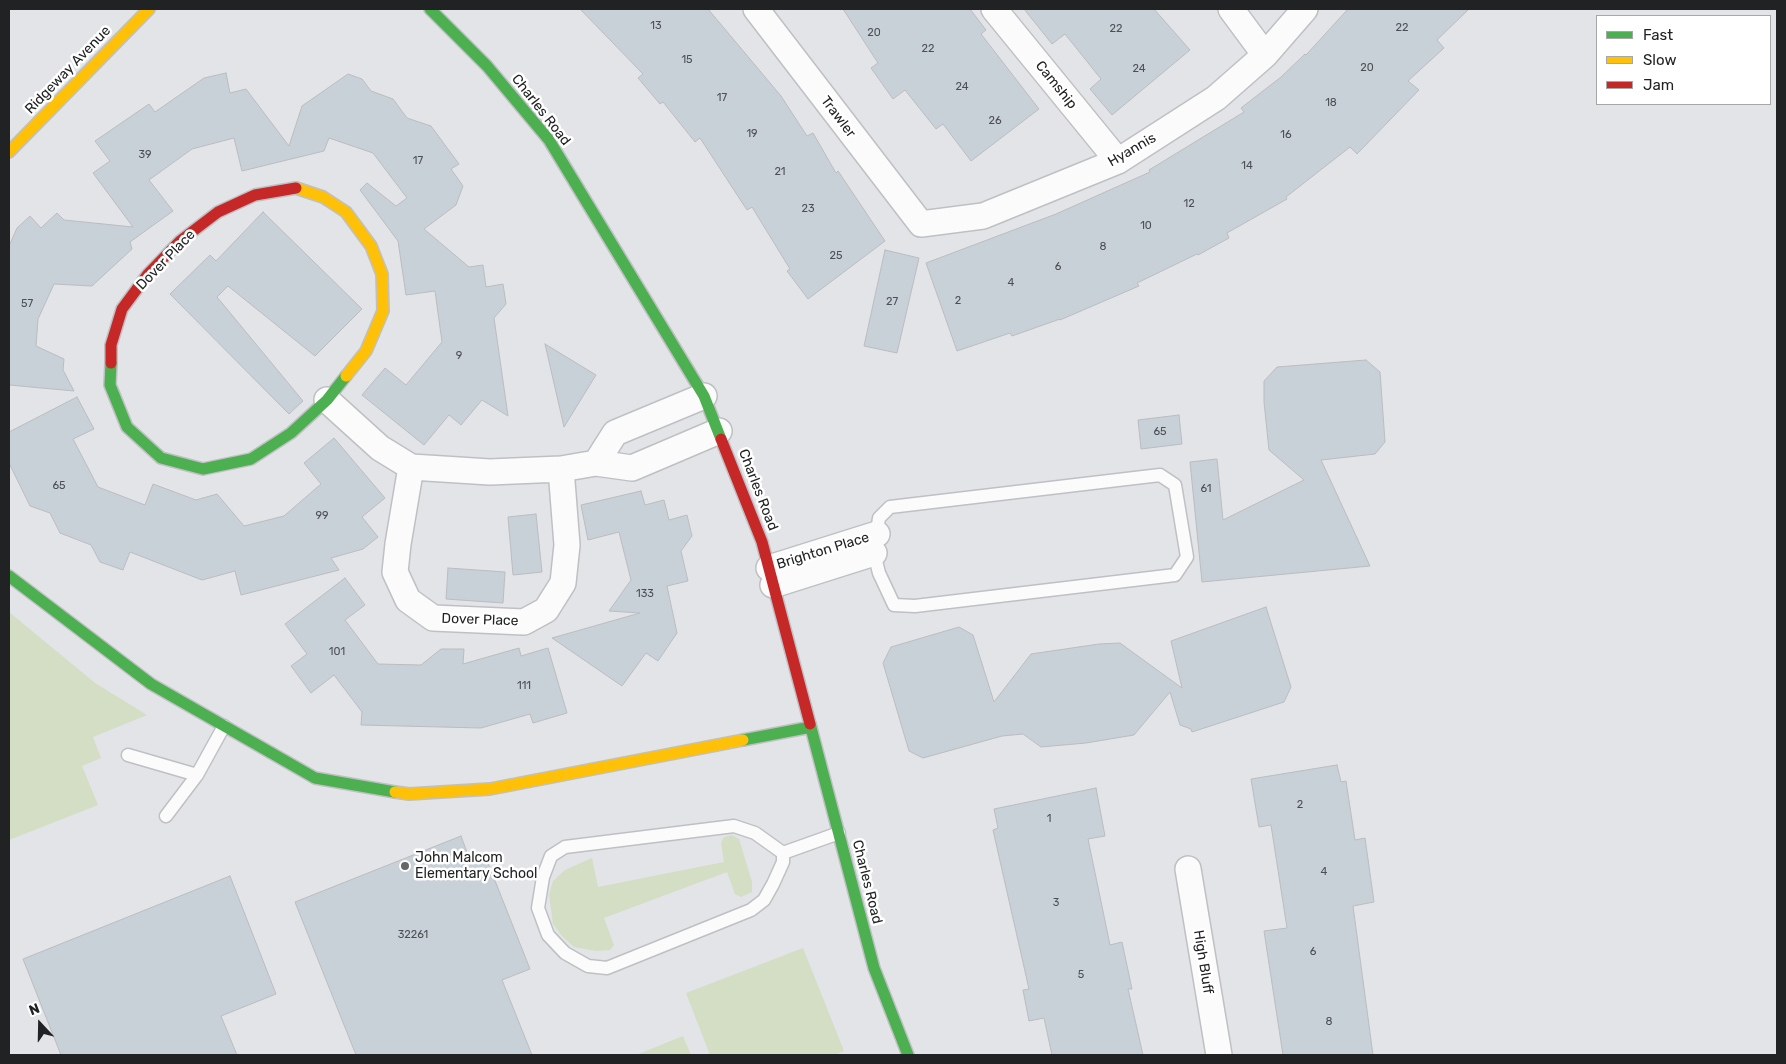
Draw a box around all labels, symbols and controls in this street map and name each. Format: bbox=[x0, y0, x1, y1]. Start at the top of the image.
legend bbox=[1596, 15, 1771, 105]
house number: 13 bbox=[650, 19, 662, 33]
house number: 22 bbox=[1396, 21, 1408, 35]
house number: 22 bbox=[1110, 22, 1122, 36]
street label: Ridgeway Avenue bbox=[22, 23, 114, 117]
house number: 20 bbox=[867, 26, 881, 40]
text: Fast bbox=[1643, 26, 1673, 44]
house number: 22 bbox=[922, 42, 934, 56]
text: Slow bbox=[1643, 51, 1676, 69]
house number: 15 bbox=[681, 53, 693, 67]
street label: Camship bbox=[1032, 58, 1080, 112]
house number: 20 bbox=[1360, 61, 1374, 75]
house number: 24 bbox=[1132, 62, 1146, 76]
street label: Charles Road bbox=[508, 71, 574, 149]
text: Jam bbox=[1643, 76, 1674, 94]
house number: 24 bbox=[955, 80, 969, 94]
house number: 17 bbox=[717, 91, 727, 105]
street label: Trawler bbox=[817, 93, 859, 141]
house number: 18 bbox=[1325, 96, 1337, 110]
house number: 26 bbox=[988, 114, 1002, 128]
house number: 19 bbox=[746, 127, 758, 141]
house number: 16 bbox=[1280, 128, 1292, 142]
street label: Hyannis bbox=[1105, 130, 1159, 170]
house number: 39 bbox=[138, 148, 152, 162]
house number: 17 bbox=[413, 154, 423, 168]
house number: 14 bbox=[1241, 159, 1253, 173]
house number: 21 bbox=[774, 165, 786, 179]
house number: 12 bbox=[1183, 197, 1195, 211]
house number: 23 bbox=[801, 202, 815, 216]
house number: 10 bbox=[1140, 219, 1152, 233]
street label: Dover Place bbox=[133, 226, 199, 294]
house number: 8 bbox=[1100, 240, 1106, 254]
house number: 25 bbox=[830, 249, 842, 263]
house number: 6 bbox=[1055, 260, 1061, 274]
house number: 4 bbox=[1008, 276, 1014, 290]
house number: 2 bbox=[955, 294, 961, 308]
house number: 27 bbox=[886, 295, 898, 309]
house number: 57 bbox=[21, 297, 33, 311]
house number: 9 bbox=[456, 349, 462, 363]
house number: 65 bbox=[1153, 425, 1167, 439]
street label: Charles Road bbox=[735, 447, 781, 533]
house number: 65 bbox=[52, 479, 66, 493]
house number: 61 bbox=[1200, 482, 1212, 496]
house number: 99 bbox=[315, 509, 329, 523]
street label: Brighton Place bbox=[775, 529, 871, 573]
house number: 133 bbox=[636, 587, 654, 601]
street label: Dover Place bbox=[441, 610, 519, 630]
house number: 101 bbox=[329, 645, 345, 659]
house number: 111 bbox=[517, 679, 531, 693]
house number: 2 bbox=[1297, 798, 1303, 812]
house number: 1 bbox=[1047, 812, 1051, 826]
street label: Charles Road bbox=[848, 838, 886, 926]
place label: John Malcom Elementary School bbox=[415, 850, 538, 882]
marker: John Malcom Elementary School bbox=[399, 860, 411, 872]
house number: 4 bbox=[1321, 865, 1327, 879]
house number: 3 bbox=[1053, 896, 1059, 910]
house number: 32261 bbox=[398, 928, 428, 942]
street label: High Bluff bbox=[1190, 929, 1216, 995]
house number: 6 bbox=[1310, 945, 1316, 959]
house number: 5 bbox=[1078, 968, 1084, 982]
north arrow bbox=[15, 999, 65, 1049]
text: N bbox=[27, 1000, 42, 1019]
house number: 8 bbox=[1326, 1015, 1332, 1029]

